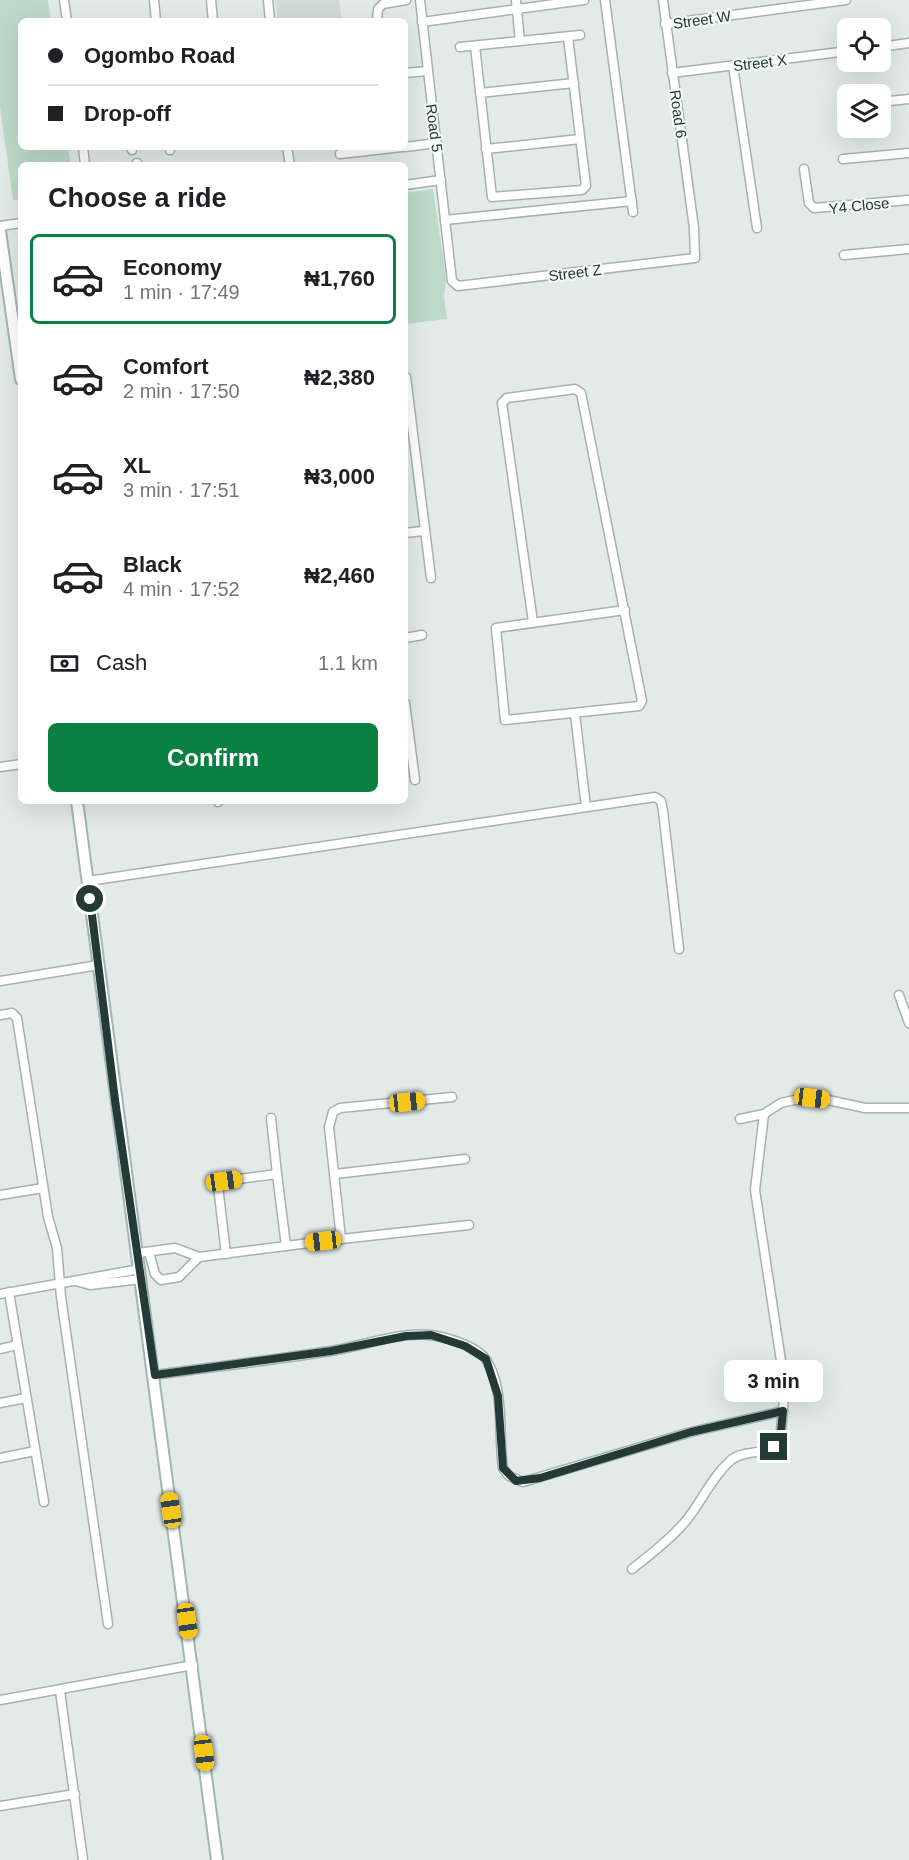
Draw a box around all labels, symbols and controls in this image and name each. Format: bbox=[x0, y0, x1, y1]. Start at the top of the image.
street label: Street W bbox=[672, 7, 733, 32]
map controls bbox=[837, 18, 891, 138]
button: locate bbox=[837, 18, 891, 72]
text: Ogombo Road bbox=[84, 43, 236, 68]
street label: Street X bbox=[732, 51, 788, 74]
button: layers bbox=[837, 84, 891, 138]
street label: Road 6 bbox=[667, 89, 690, 139]
text: Drop-off bbox=[84, 101, 171, 126]
street label: Road 5 bbox=[423, 103, 446, 153]
text: Choose a ride bbox=[48, 183, 227, 213]
street label: Y4 Close bbox=[828, 194, 890, 217]
icon: car bbox=[51, 252, 105, 306]
text: Economy bbox=[123, 255, 222, 280]
street label: Street Z bbox=[547, 261, 602, 284]
text: ₦1,760 bbox=[304, 266, 375, 291]
text: 1 min · 17:49 bbox=[123, 281, 240, 303]
icon: car bbox=[51, 351, 105, 405]
text: Comfort bbox=[123, 354, 209, 379]
text: ₦2,380 bbox=[304, 365, 375, 390]
text: 2 min · 17:50 bbox=[123, 380, 240, 402]
icon: car bbox=[51, 450, 105, 504]
text: XL bbox=[123, 453, 151, 478]
text: ₦3,000 bbox=[304, 464, 375, 489]
text: 3 min · 17:51 bbox=[123, 479, 240, 501]
icon: car bbox=[51, 549, 105, 603]
text: Black bbox=[123, 552, 182, 577]
text: ₦2,460 bbox=[304, 563, 375, 588]
text: 4 min · 17:52 bbox=[123, 578, 240, 600]
icon: cash bbox=[48, 647, 81, 680]
text: Cash bbox=[96, 650, 147, 675]
text: 1.1 km bbox=[318, 652, 378, 674]
button: Confirm bbox=[48, 723, 378, 792]
route start bbox=[76, 885, 103, 912]
car bbox=[793, 1087, 831, 1109]
car bbox=[388, 1091, 426, 1113]
car bbox=[205, 1170, 243, 1192]
car bbox=[304, 1230, 342, 1252]
callout: 3 min bbox=[724, 1360, 824, 1402]
text: 3 min bbox=[747, 1370, 800, 1392]
route end bbox=[760, 1433, 787, 1460]
car bbox=[160, 1491, 182, 1529]
car bbox=[176, 1602, 198, 1640]
car bbox=[193, 1734, 215, 1772]

